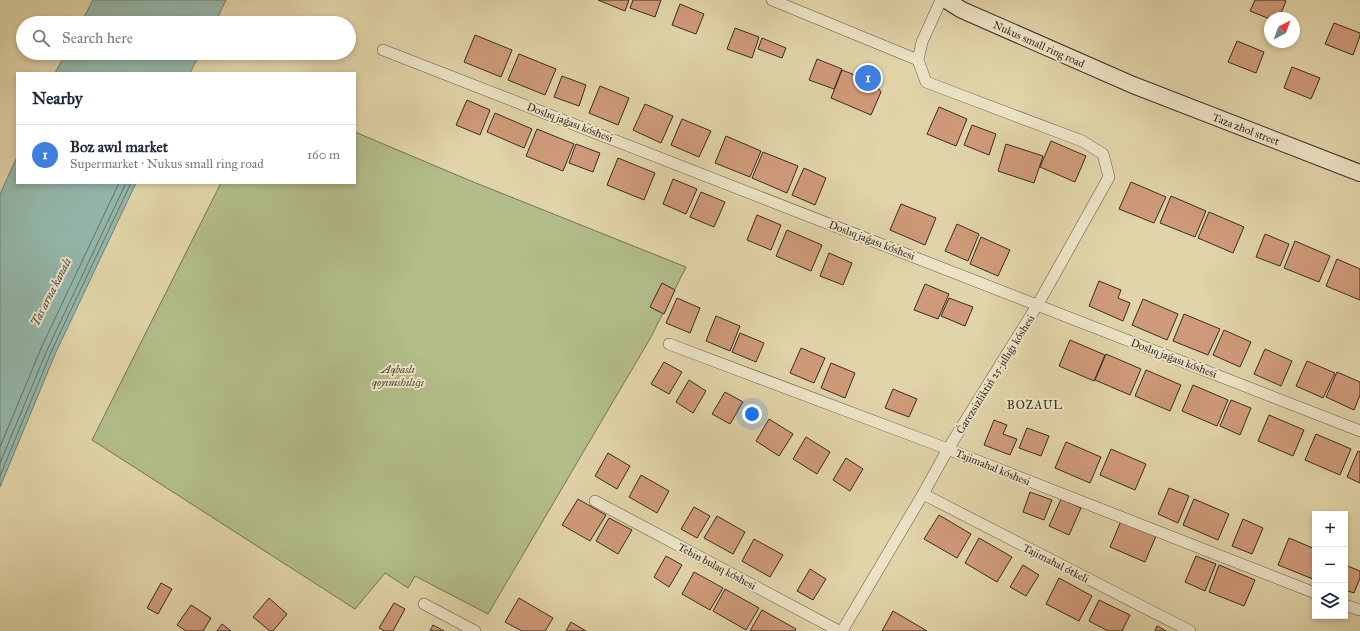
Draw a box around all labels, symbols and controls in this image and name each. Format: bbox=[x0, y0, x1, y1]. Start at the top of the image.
north arrow bbox=[1264, 12, 1300, 48]
search box bbox=[16, 16, 356, 60]
street label: Nukus small ring road bbox=[991, 18, 1087, 71]
icon: search bbox=[30, 27, 52, 49]
text: Search here bbox=[62, 29, 133, 47]
pin: 1 bbox=[855, 63, 881, 93]
text: Nearby bbox=[32, 88, 83, 109]
street label: Doslıq jaǵası kóshesi bbox=[525, 100, 615, 146]
street label: Taza zhol street bbox=[1210, 111, 1281, 148]
text: Boz awıl market bbox=[70, 138, 168, 156]
text: 1 bbox=[42, 147, 48, 163]
text: 160 m bbox=[307, 147, 340, 163]
text: Supermarket · Nukus small ring road bbox=[70, 156, 264, 172]
street label: Doslıq jaǵası kóshesi bbox=[827, 218, 917, 264]
water label: Tas arna kanalı bbox=[28, 255, 74, 328]
street label: Ǵarezsizliktiń 25-jıllıǵı kóshesi bbox=[953, 312, 1037, 436]
street label: Doslıq jaǵası kóshesi bbox=[1129, 336, 1219, 382]
park label: Aqbaslı qoyımshılıǵı bbox=[372, 363, 424, 389]
district label: BOZAUL bbox=[1007, 398, 1063, 412]
your location bbox=[742, 404, 762, 424]
street label: Tajimahal kóshesi bbox=[954, 447, 1032, 488]
map controls bbox=[1312, 511, 1348, 619]
button: + bbox=[1312, 511, 1348, 547]
street label: Tebin bulaq kóshesi bbox=[675, 540, 758, 593]
street label: Tajimahal ótkeli bbox=[1021, 541, 1091, 586]
button: − bbox=[1312, 547, 1348, 583]
button: layers bbox=[1312, 583, 1348, 619]

